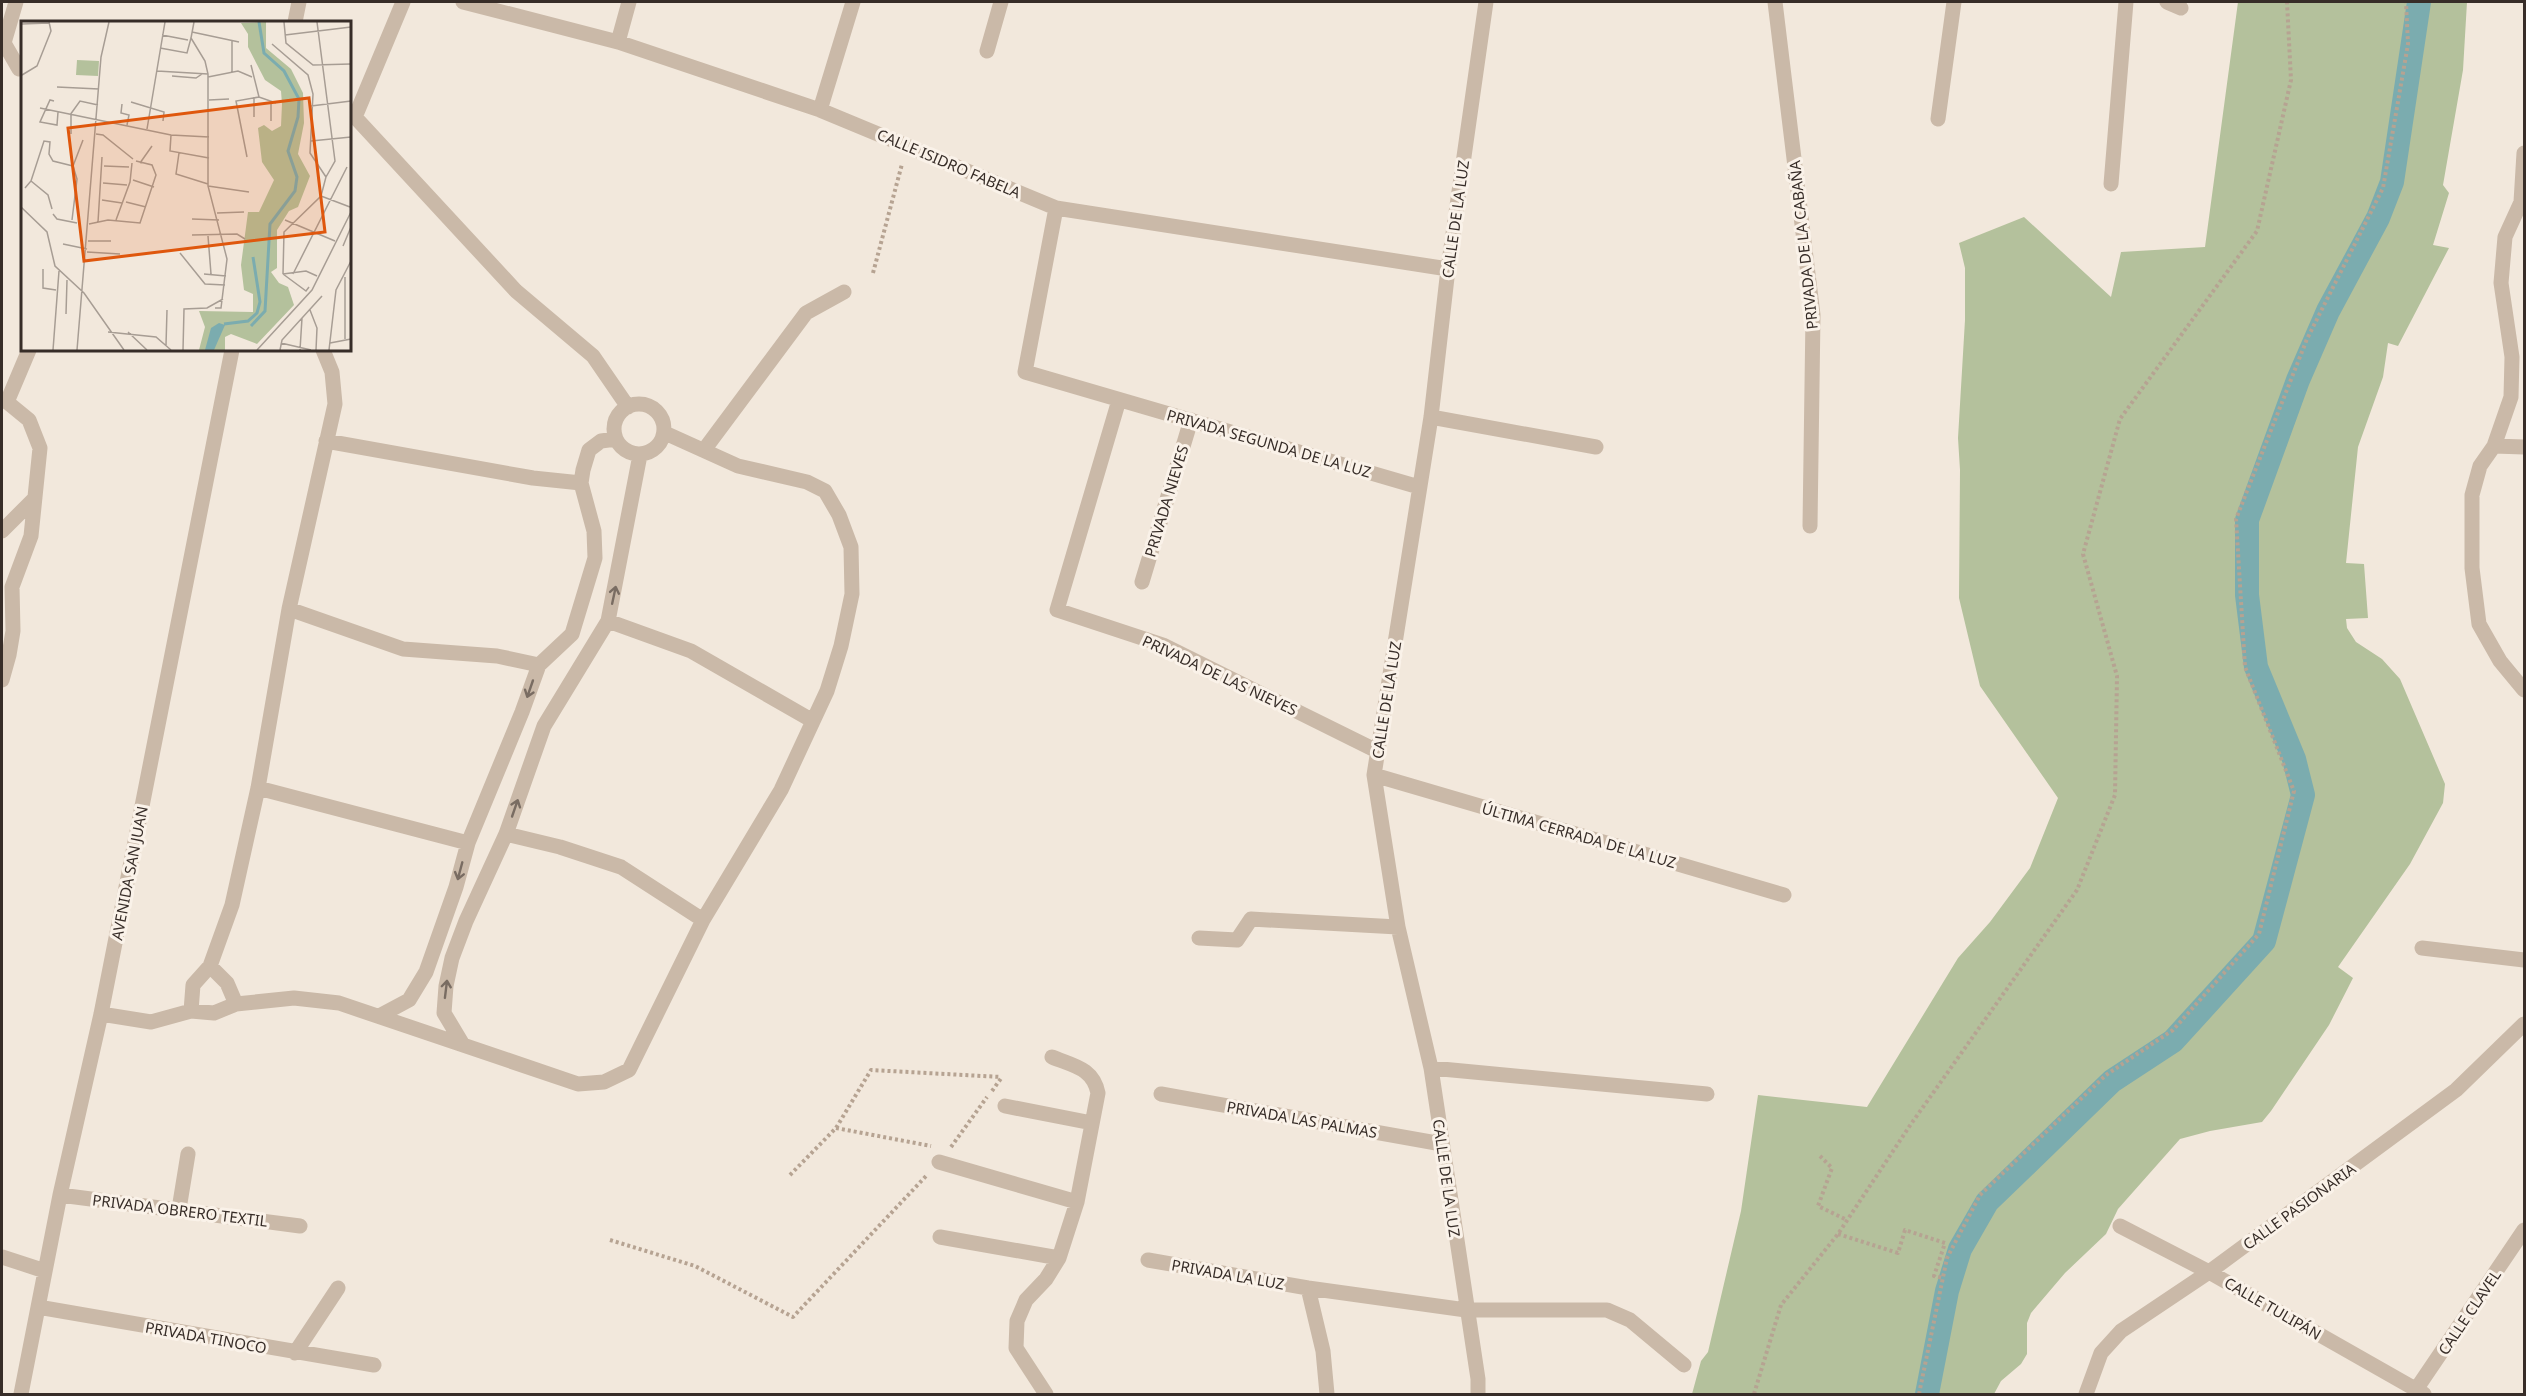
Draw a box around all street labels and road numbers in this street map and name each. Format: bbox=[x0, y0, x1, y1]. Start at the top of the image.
street label: CALLE ISIDRO FABELA bbox=[874, 124, 1024, 202]
street label: CALLE DE LA LUZ bbox=[1437, 159, 1473, 279]
street label: PRIVADA DE LA CABAÑA bbox=[1784, 159, 1822, 330]
street label: PRIVADA SEGUNDA DE LA LUZ bbox=[1165, 404, 1373, 482]
street label: PRIVADA NIEVES bbox=[1139, 443, 1193, 559]
street label: PRIVADA DE LAS NIEVES bbox=[1139, 630, 1301, 720]
street label: CALLE DE LA LUZ bbox=[1367, 640, 1405, 760]
street label: ÚLTIMA CERRADA DE LA LUZ bbox=[1480, 798, 1678, 872]
street label: AVENIDA SAN JUAN bbox=[106, 804, 152, 942]
street label: PRIVADA LAS PALMAS bbox=[1225, 1096, 1379, 1142]
street label: CALLE DE LA LUZ bbox=[1429, 1118, 1465, 1238]
street label: CALLE PASIONARIA bbox=[2239, 1158, 2360, 1254]
street label: PRIVADA OBRERO TEXTIL bbox=[91, 1189, 269, 1231]
street label: PRIVADA LA LUZ bbox=[1170, 1254, 1286, 1294]
street label: CALLE CLAVEL bbox=[2433, 1265, 2505, 1358]
street label: CALLE TULIPÁN bbox=[2221, 1272, 2325, 1344]
street label: PRIVADA TINOCO bbox=[144, 1316, 268, 1358]

